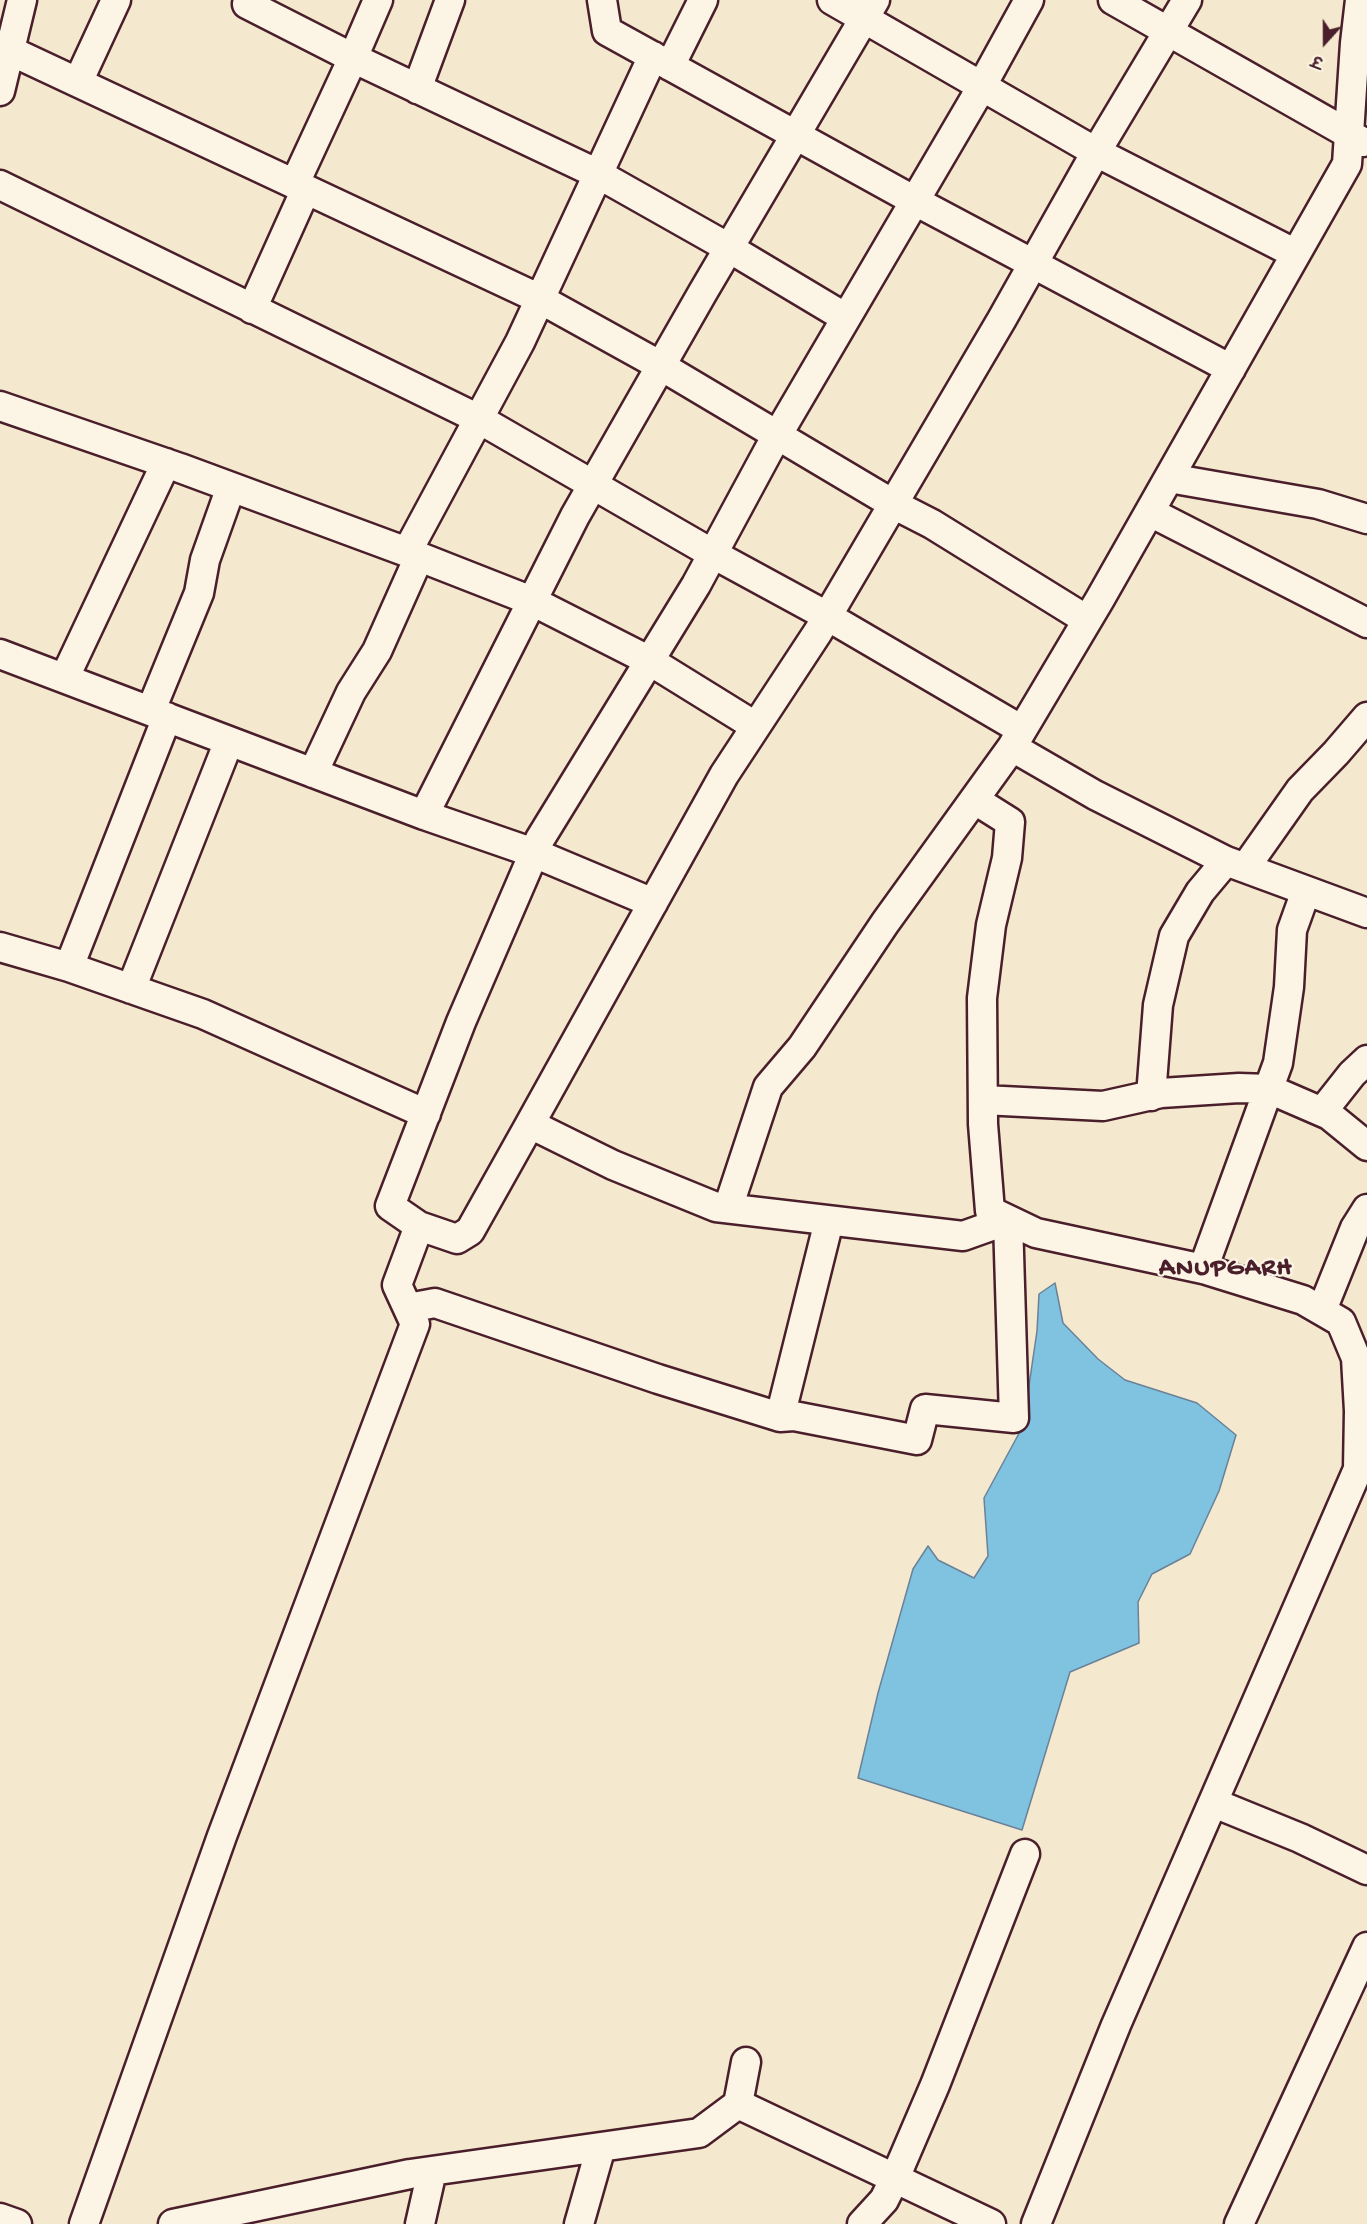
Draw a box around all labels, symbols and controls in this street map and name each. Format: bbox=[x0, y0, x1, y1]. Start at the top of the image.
north arrow bbox=[1295, 12, 1355, 72]
text: उ bbox=[1310, 48, 1327, 70]
district label: ANUPGARH bbox=[1159, 1254, 1293, 1286]

